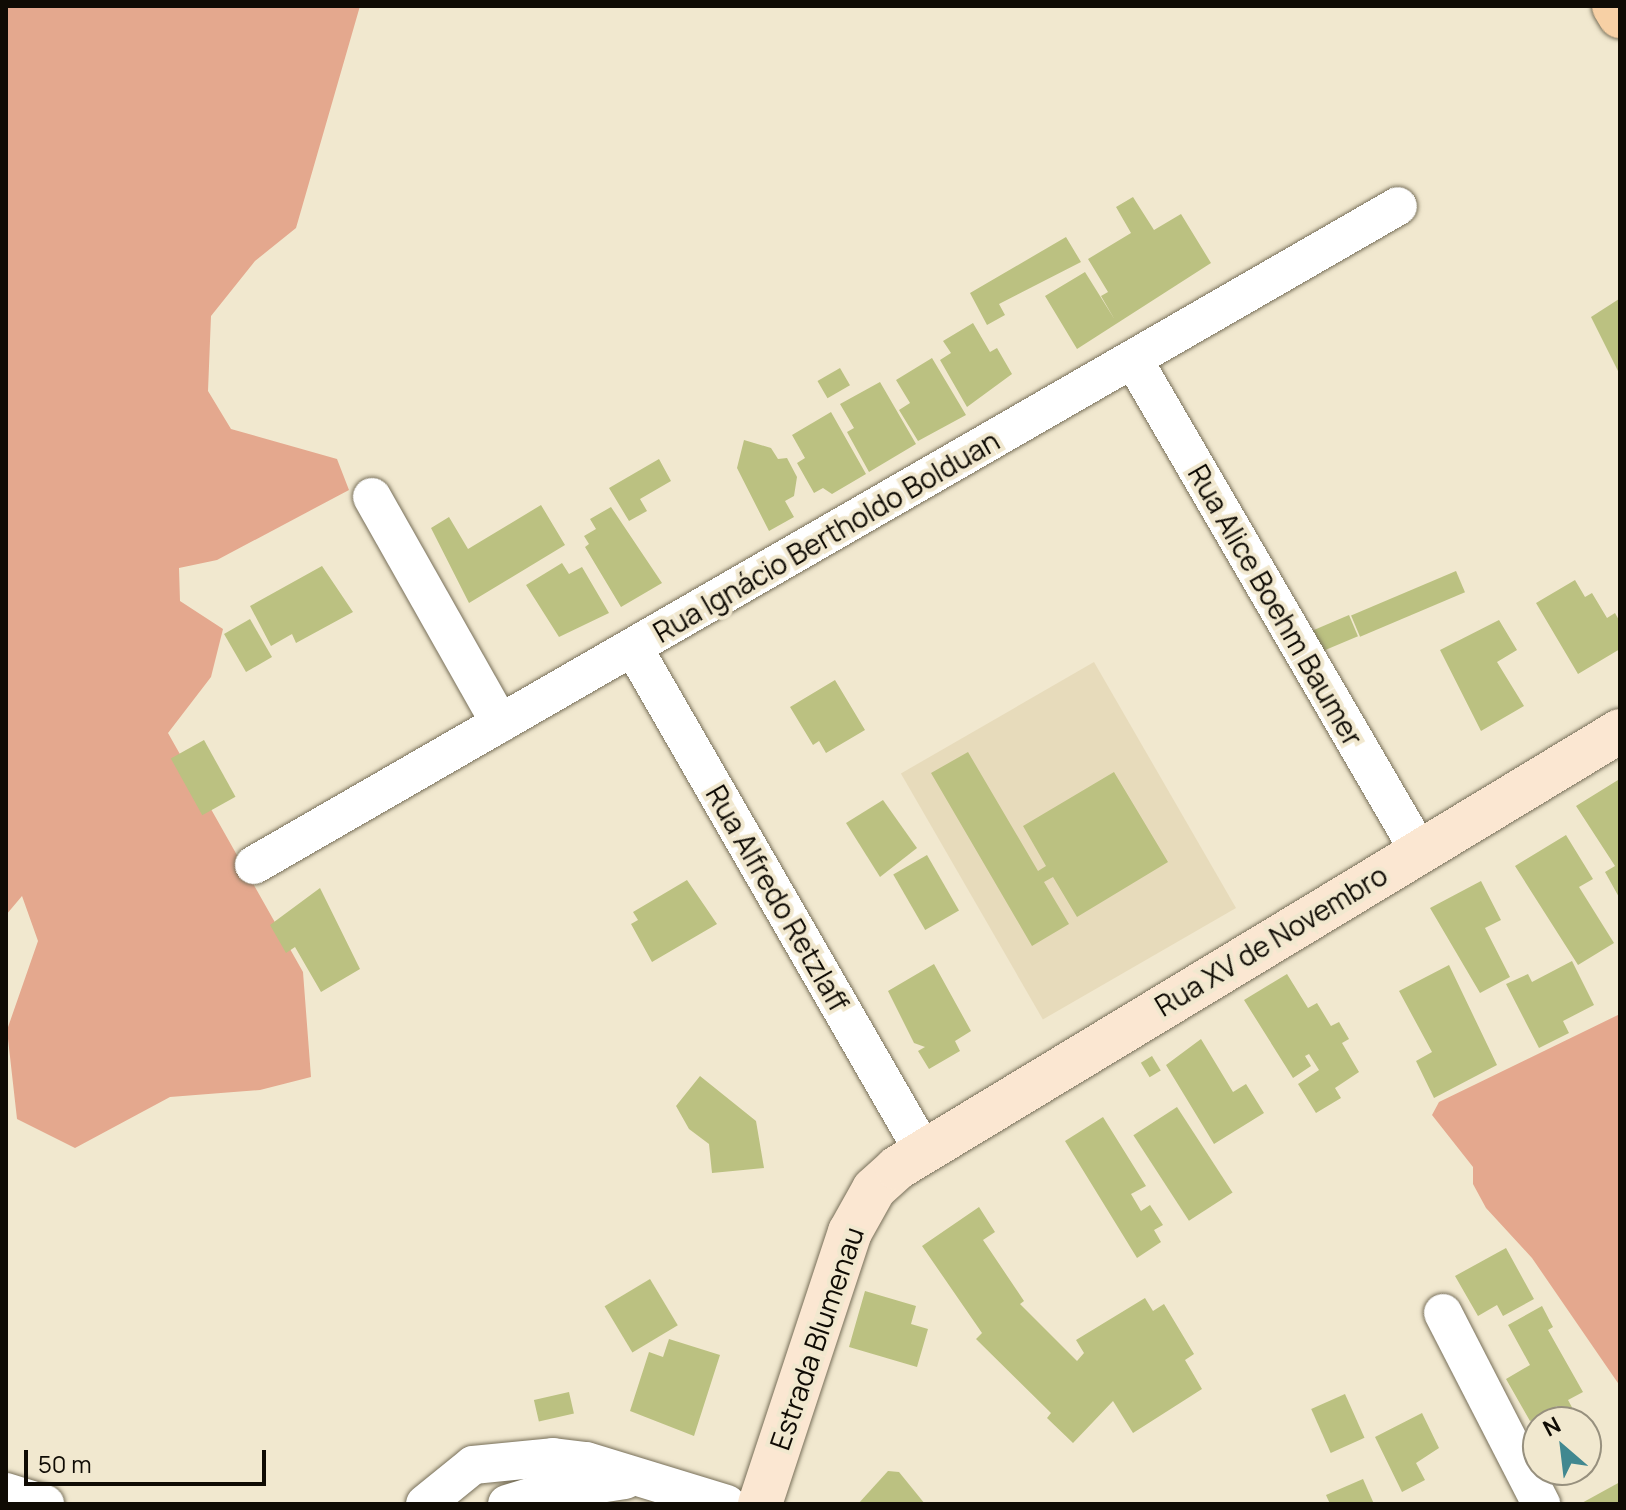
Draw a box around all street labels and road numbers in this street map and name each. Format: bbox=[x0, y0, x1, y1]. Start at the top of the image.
street label: Rua Ignácio Bertholdo Bolduan bbox=[647, 423, 1005, 649]
street label: Rua Alice Boehm Baumer bbox=[1182, 459, 1370, 751]
street label: Rua Alfredo Retzlaff bbox=[700, 779, 856, 1017]
street label: Rua XV de Novembro bbox=[1149, 857, 1393, 1023]
street label: Estrada Blumenau bbox=[762, 1222, 870, 1454]

